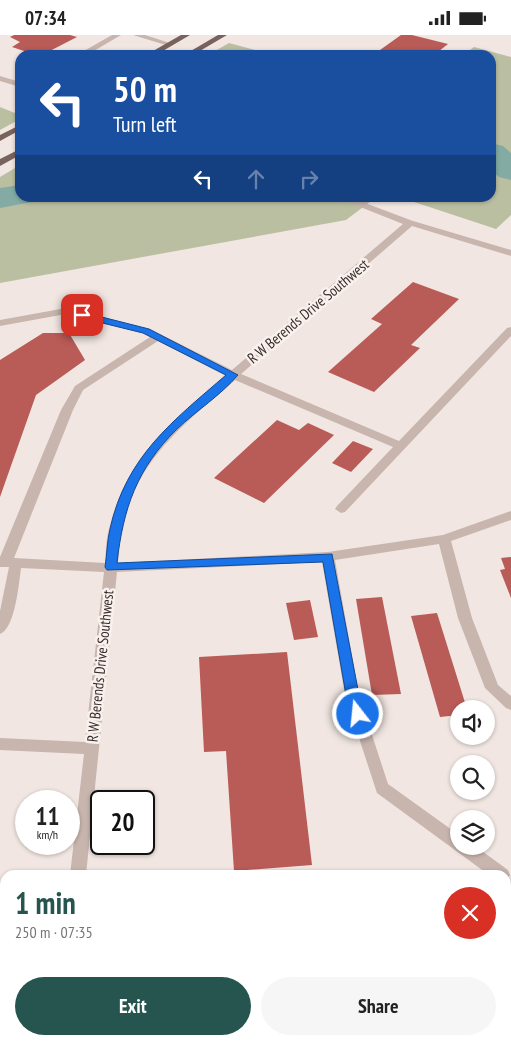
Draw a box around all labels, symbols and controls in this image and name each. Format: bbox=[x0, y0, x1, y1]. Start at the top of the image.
text: 07:34 bbox=[25, 6, 66, 30]
text: 50 m bbox=[113, 66, 177, 112]
icon: left bbox=[30, 70, 95, 135]
text: Turn left bbox=[113, 110, 177, 138]
icon: left bbox=[189, 165, 217, 193]
icon: ahead bbox=[242, 165, 270, 193]
icon: right bbox=[295, 165, 323, 193]
street label: R W Berends Drive Southwest bbox=[243, 255, 373, 367]
pin bbox=[61, 294, 103, 336]
icon: arrive bbox=[68, 301, 96, 329]
street label: R W Berends Drive Southwest bbox=[83, 589, 117, 743]
position arrow bbox=[331, 687, 383, 739]
map controls bbox=[450, 700, 495, 855]
button: sound bbox=[450, 700, 495, 745]
button: search bbox=[450, 755, 495, 800]
speed limit sign: 20 bbox=[90, 790, 155, 855]
text: 11 bbox=[36, 800, 59, 832]
button: layers bbox=[450, 810, 495, 855]
text: km/h bbox=[37, 827, 58, 842]
text: 1 min bbox=[15, 883, 76, 922]
button: close bbox=[444, 887, 496, 939]
text: 250 m · 07:35 bbox=[15, 922, 93, 942]
button: Exit bbox=[15, 977, 251, 1035]
button: Share bbox=[261, 977, 496, 1035]

